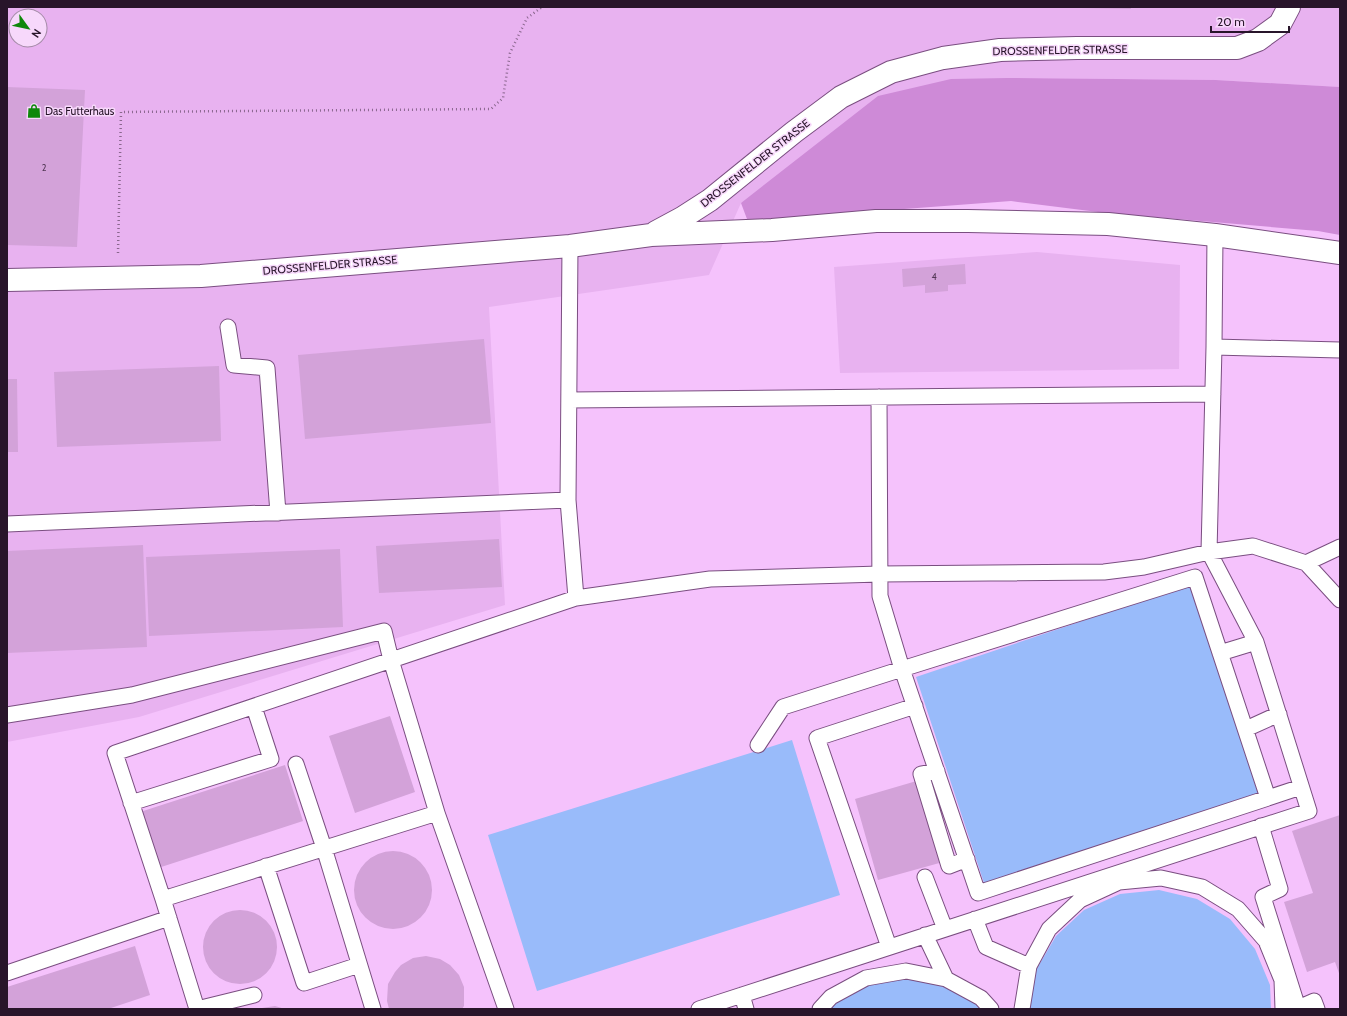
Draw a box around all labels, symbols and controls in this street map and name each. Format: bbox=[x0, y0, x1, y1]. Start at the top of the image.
north arrow bbox=[8, 8, 48, 48]
scale bar bbox=[1211, 8, 1289, 34]
text: 20 m bbox=[1217, 14, 1245, 29]
text: N bbox=[28, 26, 44, 41]
street label: DROSSENFELDER STRASSE bbox=[992, 42, 1128, 58]
shop icon: Das Futterhaus bbox=[26, 103, 42, 119]
place label: Das Futterhaus bbox=[45, 104, 115, 118]
street label: DROSSENFELDER STRASSE bbox=[698, 116, 812, 210]
house number: 2 bbox=[42, 162, 47, 173]
street label: DROSSENFELDER STRASSE bbox=[262, 252, 398, 278]
house number: 4 bbox=[931, 271, 937, 282]

